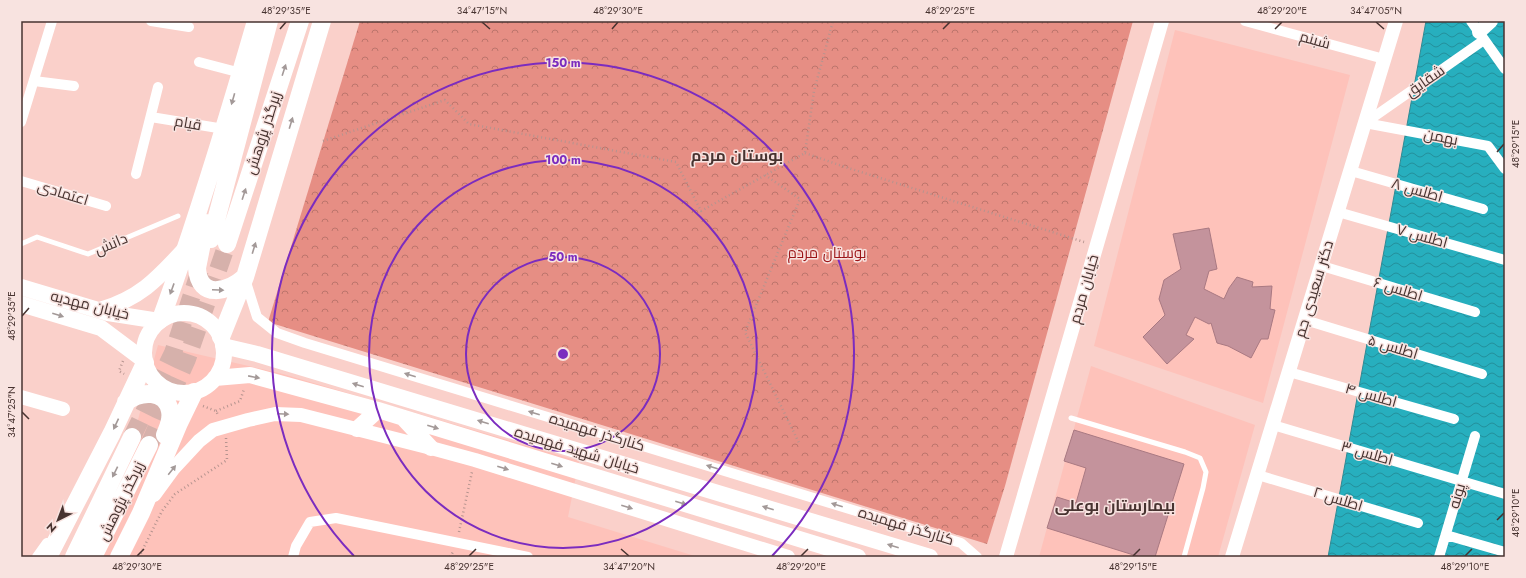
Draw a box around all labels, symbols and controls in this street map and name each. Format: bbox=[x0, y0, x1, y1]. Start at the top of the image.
text: 48°29'35"E bbox=[261, 3, 311, 18]
text: 34°47'15"N bbox=[457, 3, 507, 18]
text: 48°29'30"E bbox=[593, 3, 643, 18]
text: 48°29'25"E bbox=[925, 3, 975, 18]
text: 48°29'20"E bbox=[1257, 3, 1307, 18]
text: 34°47'05"N bbox=[1350, 3, 1402, 18]
street label: شبنم bbox=[1297, 25, 1333, 55]
text: 150 m bbox=[545, 54, 581, 72]
street label: شقایق bbox=[1401, 59, 1449, 103]
one-way arrow bbox=[281, 64, 287, 76]
street label: زیرگذر پژوهش bbox=[239, 89, 287, 177]
one-way arrow bbox=[230, 93, 236, 105]
street label: قیام bbox=[173, 110, 203, 136]
one-way arrow bbox=[288, 117, 294, 129]
text: 48°29'15"E bbox=[1508, 120, 1523, 168]
street label: بهمن bbox=[1422, 123, 1460, 151]
district label: بوستان مردم bbox=[691, 144, 783, 167]
text: 100 m bbox=[545, 151, 581, 169]
street label: اطلس ۸ bbox=[1389, 172, 1445, 208]
street label: اعتمادی bbox=[35, 175, 91, 211]
one-way arrow bbox=[241, 187, 247, 199]
street label: اطلس ۷ bbox=[1394, 218, 1450, 254]
street label: دانش bbox=[91, 227, 131, 261]
street label: دکتر سعیدی جم bbox=[1289, 238, 1339, 340]
one-way arrow bbox=[251, 241, 257, 253]
park label: بوستان مردم bbox=[787, 242, 867, 264]
text: 50 m bbox=[548, 248, 578, 266]
street label: خیابان مردم bbox=[1064, 252, 1104, 326]
street label: اطلس ۶ bbox=[1371, 271, 1425, 307]
one-way arrow bbox=[169, 284, 175, 296]
street label: خیابان مهدیه bbox=[48, 285, 132, 325]
one-way arrow bbox=[212, 286, 224, 293]
text: 48°29'35"E bbox=[4, 291, 19, 341]
one-way arrow bbox=[53, 312, 65, 318]
street label: اطلس ۵ bbox=[1365, 329, 1421, 365]
centre of rings bbox=[556, 347, 570, 361]
one-way arrow bbox=[404, 372, 416, 378]
one-way arrow bbox=[248, 374, 260, 380]
street label: اطلس ۴ bbox=[1343, 377, 1399, 413]
one-way arrow bbox=[352, 382, 364, 388]
text: 34°47'25"N bbox=[4, 386, 19, 438]
street label: کنارگذر فهمیده bbox=[546, 407, 648, 457]
one-way arrow bbox=[528, 410, 540, 416]
one-way arrow bbox=[277, 411, 289, 418]
one-way arrow bbox=[113, 418, 119, 429]
one-way arrow bbox=[477, 419, 489, 425]
street label: خیابان شهید فهمیده bbox=[512, 421, 642, 479]
one-way arrow bbox=[427, 424, 439, 430]
street label: اطلس ۳ bbox=[1338, 435, 1396, 471]
street label: زیرگذر پژوهش bbox=[92, 457, 150, 545]
one-way arrow bbox=[551, 462, 563, 468]
one-way arrow bbox=[706, 464, 718, 470]
one-way arrow bbox=[168, 465, 176, 476]
one-way arrow bbox=[497, 466, 509, 472]
one-way arrow bbox=[112, 467, 118, 478]
street label: اطلس ۲ bbox=[1310, 481, 1366, 517]
street label: پونه bbox=[1443, 481, 1471, 511]
text: 48°29'10"E bbox=[1508, 488, 1523, 538]
district label: بیمارستان بوعلی bbox=[1055, 494, 1175, 517]
north arrow bbox=[38, 500, 78, 540]
one-way arrow bbox=[676, 500, 688, 506]
street label: کنارگذر فهمیده bbox=[855, 501, 957, 551]
one-way arrow bbox=[830, 502, 842, 508]
one-way arrow bbox=[621, 504, 633, 510]
one-way arrow bbox=[762, 505, 774, 511]
text: N bbox=[43, 519, 60, 536]
one-way arrow bbox=[886, 543, 898, 549]
text: 48°29'30"E bbox=[112, 559, 162, 574]
text: 48°29'25"E bbox=[444, 559, 494, 574]
text: 34°47'20"N bbox=[603, 559, 655, 574]
text: 48°29'20"E bbox=[776, 559, 826, 574]
text: 48°29'15"E bbox=[1109, 559, 1157, 574]
text: 48°29'10"E bbox=[1440, 559, 1490, 574]

